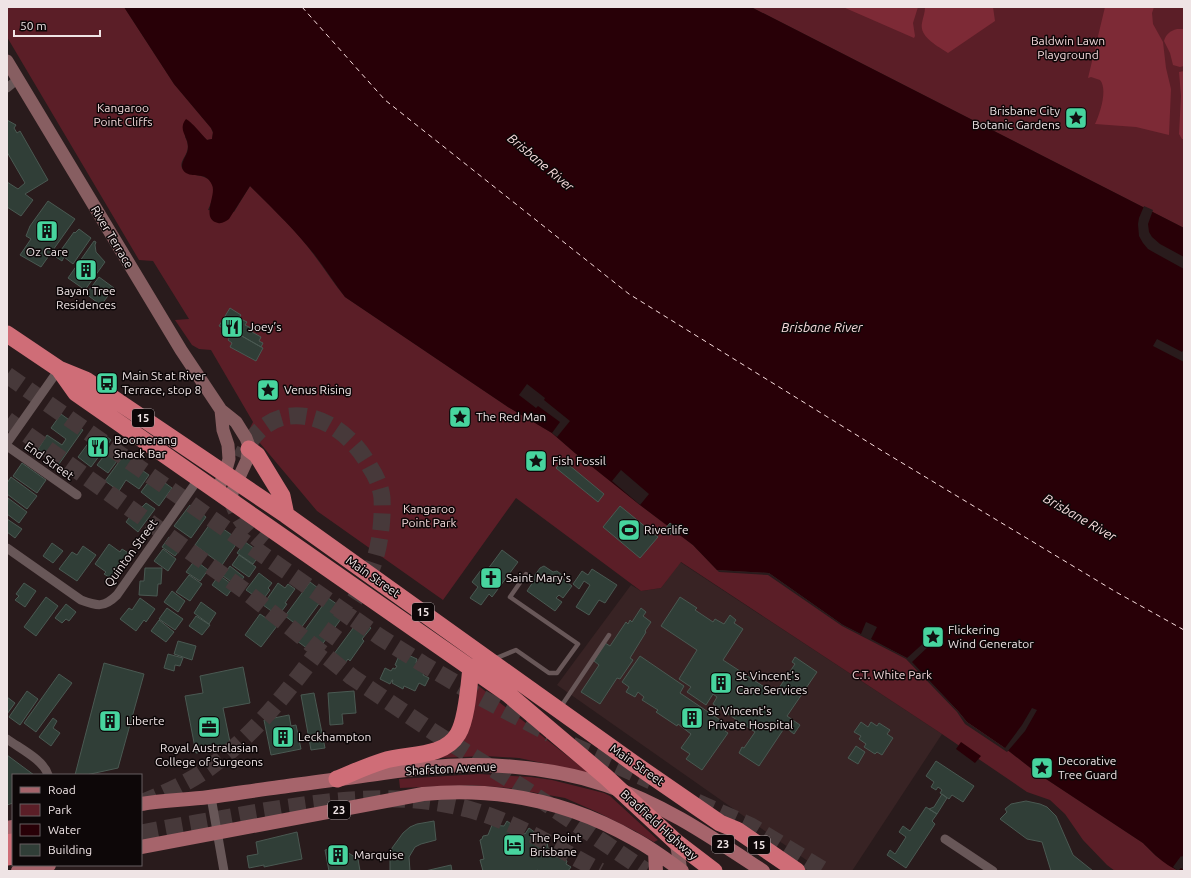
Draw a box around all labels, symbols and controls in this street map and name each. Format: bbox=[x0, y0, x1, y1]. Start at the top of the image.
scale bar bbox=[14, 12, 100, 38]
text: 50 m bbox=[20, 19, 47, 32]
park label: Baldwin Lawn Playground bbox=[1031, 34, 1105, 61]
park label: Kangaroo Point Cliffs bbox=[93, 101, 153, 128]
place label: Brisbane City Botanic Gardens bbox=[972, 104, 1060, 131]
place icon: Brisbane City Botanic Gardens bbox=[1063, 105, 1089, 131]
water label: Brisbane River bbox=[505, 130, 578, 194]
street label: River Terrace bbox=[89, 203, 136, 270]
building icon: Oz Care bbox=[34, 218, 60, 244]
place label: Oz Care bbox=[26, 245, 68, 258]
building icon: Bayan Tree Residences bbox=[73, 257, 99, 283]
place label: Bayan Tree Residences bbox=[56, 284, 116, 311]
restaurant icon: Joey’s bbox=[219, 314, 245, 340]
place label: Joey’s bbox=[248, 320, 281, 333]
water label: Brisbane River bbox=[781, 320, 864, 334]
place label: Main St at River Terrace, stop 8 bbox=[122, 369, 206, 396]
bus stop icon: Main St at River Terrace, stop 8 bbox=[94, 370, 120, 396]
place icon: Venus Rising bbox=[255, 377, 281, 403]
place label: Venus Rising bbox=[284, 383, 352, 396]
place icon: The Red Man bbox=[447, 404, 473, 430]
road number: 15 bbox=[132, 409, 154, 427]
place label: The Red Man bbox=[476, 410, 546, 423]
place label: Boomerang Snack Bar bbox=[114, 433, 177, 460]
restaurant icon: Boomerang Snack Bar bbox=[85, 434, 111, 460]
street label: End Street bbox=[22, 439, 77, 482]
place icon: Fish Fossil bbox=[523, 448, 549, 474]
place label: Fish Fossil bbox=[552, 454, 606, 467]
water label: Brisbane River bbox=[1041, 491, 1120, 544]
park label: Kangaroo Point Park bbox=[401, 502, 457, 529]
street label: Quinton Street bbox=[102, 516, 160, 589]
sports icon: Riverlife bbox=[616, 517, 642, 543]
place label: Riverlife bbox=[644, 523, 689, 536]
street label: Main Street bbox=[344, 553, 403, 600]
church icon: Saint Mary's bbox=[478, 565, 504, 591]
place label: Saint Mary's bbox=[506, 571, 571, 584]
road number: 15 bbox=[412, 603, 434, 621]
place label: Flickering Wind Generator bbox=[948, 623, 1034, 650]
place icon: Flickering Wind Generator bbox=[920, 624, 946, 650]
park label: C.T. White Park bbox=[852, 668, 932, 681]
place label: St Vincent's Care Services bbox=[736, 669, 807, 696]
building icon: St Vincent's Care Services bbox=[708, 670, 734, 696]
place label: St Vincent's Private Hospital bbox=[708, 704, 793, 731]
building icon: St Vincent's Private Hospital bbox=[679, 705, 705, 731]
building icon: Liberte bbox=[97, 708, 123, 734]
place label: Liberte bbox=[126, 714, 165, 727]
office icon: Royal Australasian College of Surgeons bbox=[196, 714, 222, 740]
building icon: Leckhampton bbox=[270, 724, 296, 750]
place label: Leckhampton bbox=[298, 730, 371, 743]
place label: Royal Australasian College of Surgeons bbox=[155, 741, 263, 768]
street label: Main Street bbox=[608, 741, 667, 788]
place label: Decorative Tree Guard bbox=[1058, 754, 1117, 781]
place icon: Decorative Tree Guard bbox=[1029, 755, 1055, 781]
street label: Shafston Avenue bbox=[405, 760, 497, 777]
legend bbox=[12, 774, 142, 866]
text: Road bbox=[48, 783, 76, 796]
street label: Bradfield Highway bbox=[618, 787, 700, 863]
road number: 23 bbox=[328, 801, 350, 819]
text: Park bbox=[48, 803, 72, 816]
text: Water bbox=[48, 823, 81, 836]
place label: The Point Brisbane bbox=[530, 831, 582, 858]
hotel icon: The Point Brisbane bbox=[501, 832, 527, 858]
road number: 23 bbox=[712, 835, 734, 853]
road number: 15 bbox=[748, 836, 770, 854]
building icon: Marquise bbox=[325, 842, 351, 868]
text: Building bbox=[48, 843, 92, 856]
place label: Marquise bbox=[354, 848, 404, 861]

